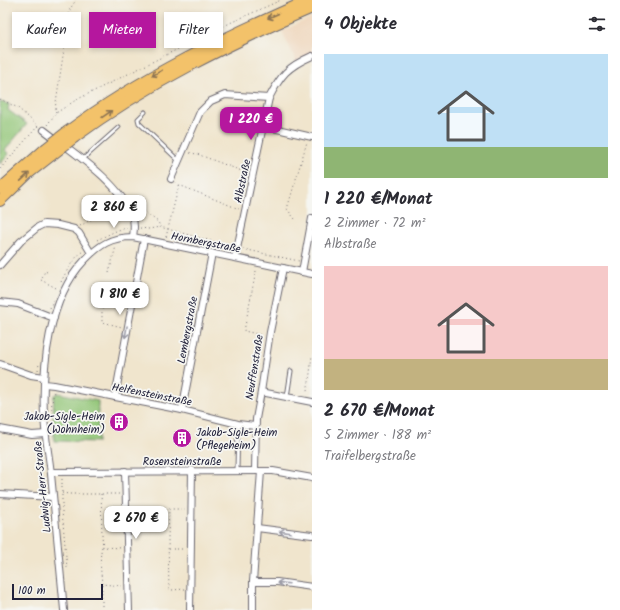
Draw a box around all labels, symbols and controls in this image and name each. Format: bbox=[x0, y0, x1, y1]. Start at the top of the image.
text: 4 Objekte bbox=[324, 11, 397, 38]
chip: Kaufen bbox=[12, 12, 81, 48]
chip: Mieten bbox=[89, 12, 156, 48]
chip: Filter bbox=[164, 12, 223, 48]
one-way arrow bbox=[268, 12, 280, 20]
icon: filters bbox=[586, 13, 608, 35]
one-way arrow bbox=[151, 70, 163, 77]
icon: home bbox=[430, 80, 502, 152]
pin: 1 220 € bbox=[214, 107, 288, 141]
text: 1 220 € bbox=[229, 109, 273, 130]
one-way arrow bbox=[101, 110, 112, 118]
street label: Albstraße bbox=[230, 158, 256, 205]
one-way arrow bbox=[20, 172, 30, 182]
text: 1 220 €/Monat bbox=[324, 186, 433, 213]
pin: 2 860 € bbox=[77, 195, 151, 229]
text: 2 860 € bbox=[90, 197, 138, 218]
text: 2 Zimmer · 72 m² bbox=[324, 213, 425, 234]
street label: Hornbergstraße bbox=[169, 227, 242, 259]
text: Albstraße bbox=[324, 234, 376, 255]
pin: 1 810 € bbox=[83, 282, 157, 316]
text: 1 810 € bbox=[100, 284, 140, 305]
icon: home bbox=[430, 292, 502, 364]
street label: Lembergstraße bbox=[173, 295, 203, 365]
one-way arrow bbox=[122, 325, 130, 338]
street label: Neuffenstraße bbox=[241, 333, 269, 401]
street label: Helfensteinstraße bbox=[110, 378, 194, 412]
text: 2 670 €/Monat bbox=[324, 398, 435, 425]
place label: Jakob-Sigle-Heim (Wohnheim) bbox=[24, 408, 105, 439]
building icon: Jakob-Sigle-Heim (Wohnheim) bbox=[108, 411, 130, 433]
place label: Jakob-Sigle-Heim (Pflegeheim) bbox=[196, 424, 278, 455]
text: 5 Zimmer · 188 m² bbox=[324, 425, 431, 446]
building icon: Jakob-Sigle-Heim (Pflegeheim) bbox=[171, 427, 193, 449]
street label: Ludwig-Herr-Straße bbox=[29, 440, 57, 534]
text: Traifelbergstraße bbox=[324, 446, 416, 467]
street label: Rosensteinstraße bbox=[143, 453, 221, 471]
pin: 2 670 € bbox=[99, 506, 173, 540]
text: 2 670 € bbox=[113, 508, 159, 529]
one-way arrow bbox=[279, 528, 292, 536]
one-way arrow bbox=[277, 579, 290, 587]
scale bar bbox=[12, 582, 103, 601]
text: 100 m bbox=[18, 582, 46, 600]

